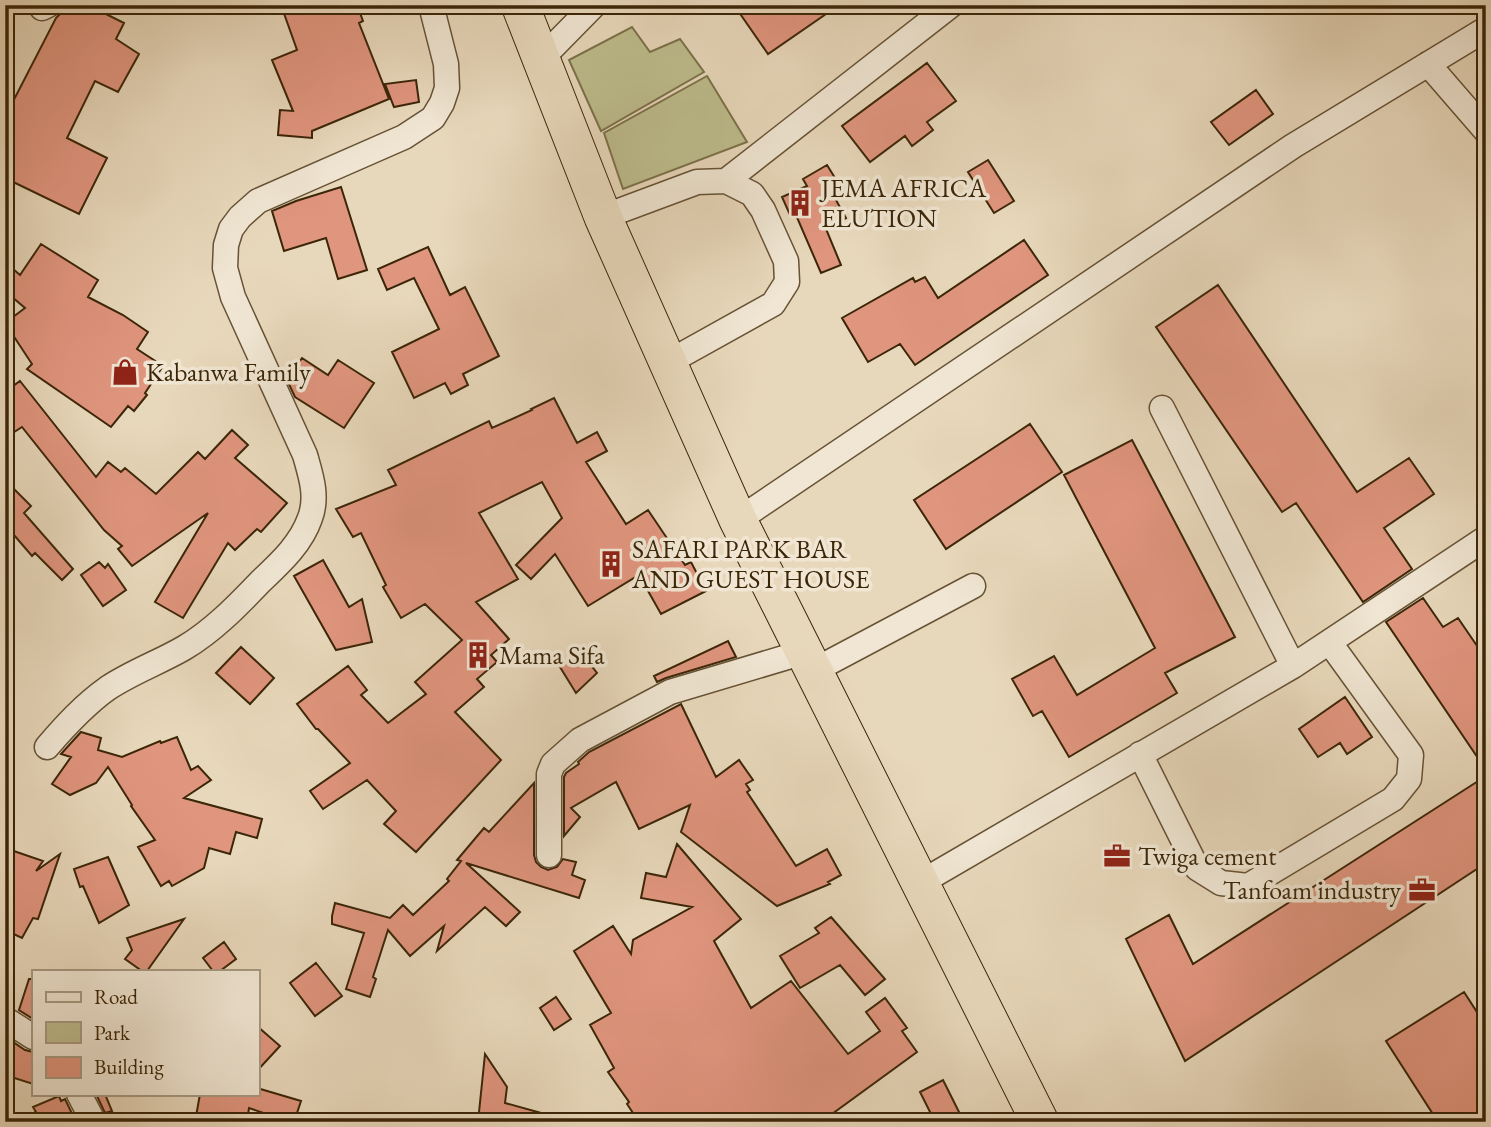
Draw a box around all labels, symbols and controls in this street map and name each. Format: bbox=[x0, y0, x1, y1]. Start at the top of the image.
place label: JEMA AFRICA ELUTION bbox=[819, 171, 987, 235]
building icon: JEMA AFRICA ELUTION bbox=[785, 188, 815, 218]
place label: Kabanwa Family bbox=[146, 355, 311, 389]
shop icon: Kabanwa Family bbox=[110, 357, 140, 387]
place label: SAFARI PARK BAR AND GUEST HOUSE bbox=[631, 532, 870, 596]
building icon: SAFARI PARK BAR AND GUEST HOUSE bbox=[596, 549, 626, 579]
place label: Mama Sifa bbox=[499, 638, 605, 672]
building icon: Mama Sifa bbox=[463, 640, 493, 670]
place label: Twiga cement bbox=[1138, 839, 1276, 873]
office icon: Twiga cement bbox=[1102, 841, 1132, 871]
place label: Tanfoam industry bbox=[1223, 873, 1402, 907]
office icon: Tanfoam industry bbox=[1407, 875, 1437, 905]
legend bbox=[32, 970, 259, 1096]
text: Road bbox=[94, 983, 138, 1010]
text: Park bbox=[94, 1019, 131, 1046]
text: Building bbox=[94, 1053, 164, 1080]

